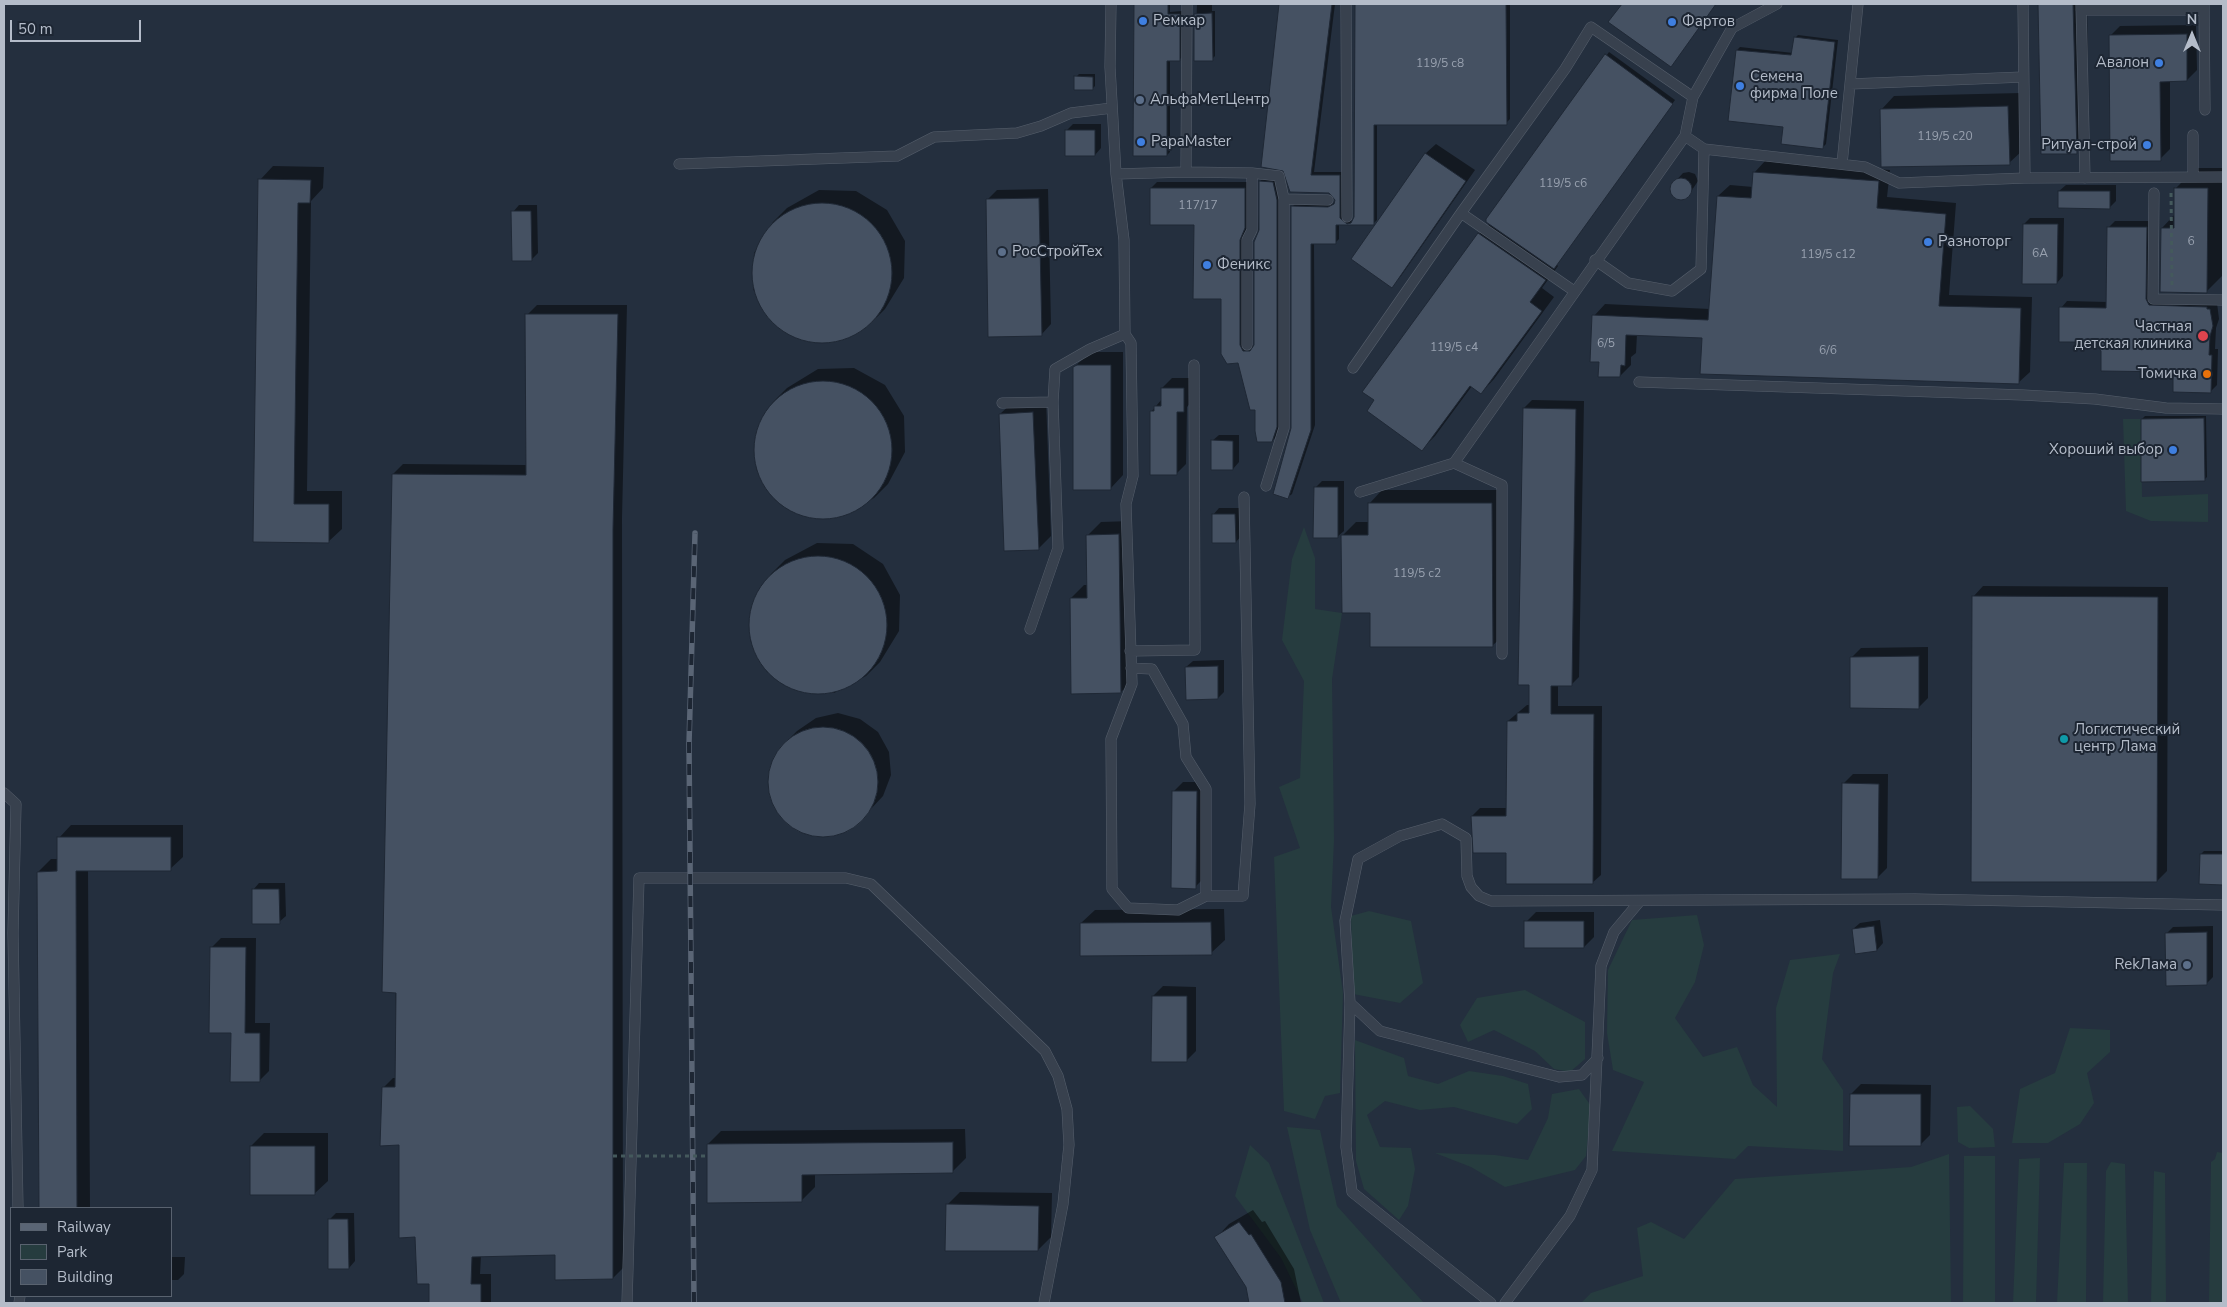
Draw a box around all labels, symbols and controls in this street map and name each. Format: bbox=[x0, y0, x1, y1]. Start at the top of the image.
scale bar bbox=[12, 10, 144, 42]
north arrow bbox=[2167, 10, 2217, 60]
text: N bbox=[2187, 10, 2197, 29]
place label: Ремкар bbox=[1153, 12, 1205, 30]
place label: Фартов bbox=[1682, 13, 1735, 31]
marker: Ремкар bbox=[1137, 15, 1149, 27]
marker: Фартов bbox=[1666, 16, 1678, 28]
text: 50 m bbox=[18, 19, 53, 39]
place label: Авалон bbox=[2096, 54, 2149, 72]
house number: 119/5 с8 bbox=[1416, 57, 1464, 71]
marker: Авалон bbox=[2153, 57, 2165, 69]
place label: Семена фирма Поле bbox=[1750, 68, 1838, 103]
marker: Семена фирма Поле bbox=[1734, 80, 1746, 92]
place label: АльфаМетЦентр bbox=[1150, 91, 1270, 109]
marker: АльфаМетЦентр bbox=[1134, 94, 1146, 106]
house number: 119/5 с20 bbox=[1917, 130, 1973, 144]
place label: PapaMaster bbox=[1151, 133, 1231, 151]
marker: PapaMaster bbox=[1135, 136, 1147, 148]
place label: Ритуал-строй bbox=[2041, 136, 2137, 154]
marker: Ритуал-строй bbox=[2141, 139, 2153, 151]
house number: 119/5 с6 bbox=[1539, 177, 1587, 191]
house number: 117/17 bbox=[1178, 199, 1218, 213]
place label: Разноторг bbox=[1938, 233, 2011, 251]
house number: 6 bbox=[2187, 235, 2195, 249]
marker: Разноторг bbox=[1922, 236, 1934, 248]
place label: РосСтройТех bbox=[1012, 243, 1103, 261]
marker: РосСтройТех bbox=[996, 246, 1008, 258]
house number: 6А bbox=[2032, 247, 2048, 261]
house number: 119/5 с12 bbox=[1800, 248, 1856, 262]
place label: Феникс bbox=[1217, 256, 1270, 274]
marker: Феникс bbox=[1201, 259, 1213, 271]
place label: Частная детская клиника bbox=[2075, 318, 2192, 353]
marker: Частная детская клиника bbox=[2196, 329, 2210, 343]
house number: 6/5 bbox=[1597, 337, 1615, 351]
house number: 119/5 с4 bbox=[1430, 341, 1478, 355]
house number: 6/6 bbox=[1819, 344, 1837, 358]
place label: Томичка bbox=[2138, 365, 2197, 383]
marker: Томичка bbox=[2201, 368, 2213, 380]
place label: Хороший выбор bbox=[2049, 441, 2163, 459]
marker: Хороший выбор bbox=[2167, 444, 2179, 456]
house number: 119/5 с2 bbox=[1393, 567, 1441, 581]
place label: Логистический центр Лама bbox=[2074, 721, 2180, 756]
marker: Логистический центр Лама bbox=[2058, 733, 2070, 745]
place label: RekЛама bbox=[2114, 956, 2177, 974]
marker: RekЛама bbox=[2181, 959, 2193, 971]
legend bbox=[10, 1207, 172, 1297]
text: Railway bbox=[57, 1217, 111, 1237]
text: Park bbox=[57, 1242, 87, 1262]
text: Building bbox=[57, 1267, 113, 1287]

